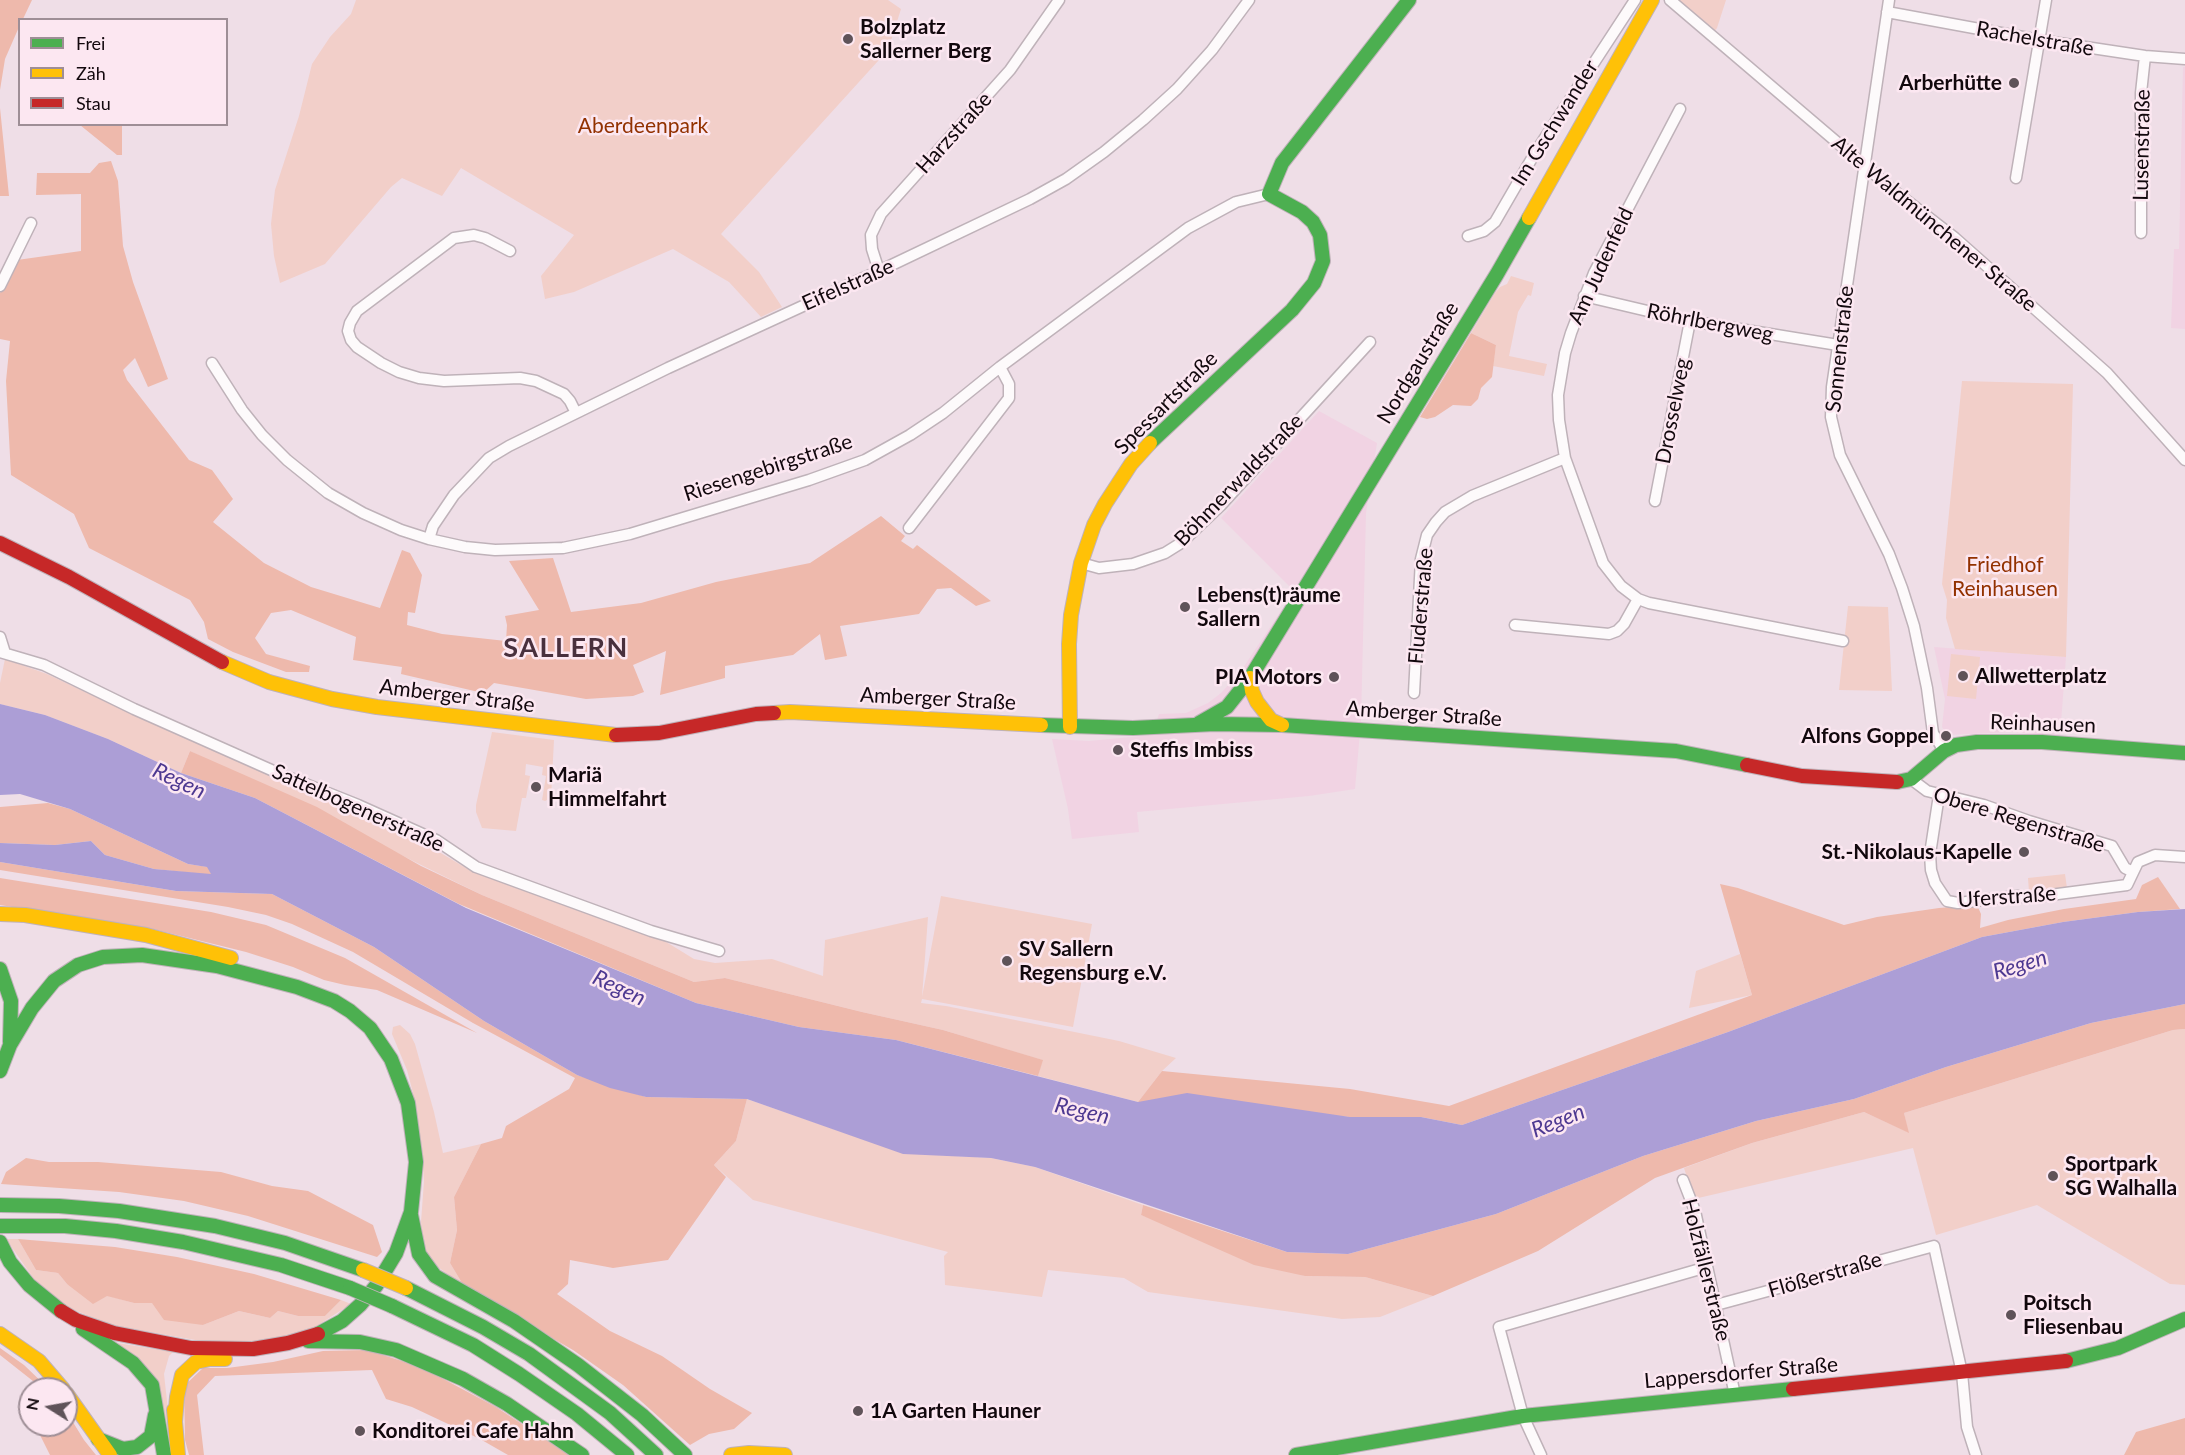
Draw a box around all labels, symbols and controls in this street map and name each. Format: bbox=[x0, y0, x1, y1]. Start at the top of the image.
place label: Bolzplatz Sallerner Berg bbox=[860, 14, 991, 64]
street label: Rachelstraße bbox=[1974, 16, 2096, 62]
legend bbox=[18, 18, 228, 126]
text: Frei bbox=[76, 32, 105, 54]
marker: Bolzplatz Sallerner Berg bbox=[841, 32, 855, 46]
street label: Im Gschwander bbox=[1506, 56, 1604, 190]
text: Zäh bbox=[76, 62, 106, 84]
place label: Arberhütte bbox=[1899, 70, 2002, 96]
marker: Arberhütte bbox=[2007, 76, 2021, 90]
street label: Harzstraße bbox=[911, 87, 997, 179]
street label: Lusenstraße bbox=[2128, 89, 2156, 201]
text: Stau bbox=[76, 92, 111, 114]
park label: Aberdeenpark bbox=[578, 113, 708, 139]
street label: Alte Waldmünchener Straße bbox=[1826, 131, 2042, 317]
street label: Am Judenfeld bbox=[1563, 203, 1639, 329]
street label: Eifelstraße bbox=[798, 254, 898, 316]
street label: Sonnenstraße bbox=[1821, 284, 1859, 414]
street label: Nordgaustraße bbox=[1372, 298, 1464, 428]
street label: Röhrlbergweg bbox=[1645, 298, 1775, 348]
street label: Spessartstraße bbox=[1109, 346, 1223, 460]
street label: Drosselweg bbox=[1650, 356, 1696, 466]
street label: Böhmerwaldstraße bbox=[1169, 409, 1309, 551]
street label: Riesengebirgstraße bbox=[681, 429, 855, 507]
street label: Fluderstraße bbox=[1403, 547, 1439, 665]
park label: Friedhof Reinhausen bbox=[1952, 552, 2058, 602]
place label: Lebens(t)räume Sallern bbox=[1197, 582, 1341, 632]
marker: Lebens(t)räume Sallern bbox=[1178, 600, 1192, 614]
district label: SALLERN bbox=[503, 632, 629, 664]
place label: Allwetterplatz bbox=[1975, 663, 2107, 689]
place label: PIA Motors bbox=[1215, 664, 1322, 690]
marker: Allwetterplatz bbox=[1956, 669, 1970, 683]
marker: PIA Motors bbox=[1327, 670, 1341, 684]
street label: Amberger Straße bbox=[378, 674, 536, 718]
street label: Amberger Straße bbox=[859, 682, 1017, 716]
street label: Amberger Straße bbox=[1345, 696, 1503, 732]
street label: Reinhausen bbox=[1990, 710, 2096, 738]
place label: Alfons Goppel bbox=[1801, 723, 1934, 749]
marker: Alfons Goppel bbox=[1939, 729, 1953, 743]
place label: Steffis Imbiss bbox=[1130, 737, 1253, 763]
marker: Steffis Imbiss bbox=[1111, 743, 1125, 757]
water label: Regen bbox=[148, 757, 210, 805]
street label: Sattelbogenerstraße bbox=[268, 759, 448, 857]
place label: Mariä Himmelfahrt bbox=[548, 762, 667, 812]
marker: Mariä Himmelfahrt bbox=[529, 780, 543, 794]
street label: Obere Regenstraße bbox=[1930, 782, 2108, 858]
place label: St.-Nikolaus-Kapelle bbox=[1822, 839, 2012, 865]
marker: St.-Nikolaus-Kapelle bbox=[2017, 845, 2031, 859]
street label: Uferstraße bbox=[1957, 881, 2057, 913]
place label: SV Sallern Regensburg e.V. bbox=[1019, 936, 1167, 986]
water label: Regen bbox=[1990, 944, 2050, 986]
marker: SV Sallern Regensburg e.V. bbox=[1000, 954, 1014, 968]
water label: Regen bbox=[588, 964, 650, 1012]
water label: Regen bbox=[1052, 1092, 1112, 1130]
water label: Regen bbox=[1527, 1098, 1589, 1144]
place label: Sportpark SG Walhalla bbox=[2065, 1151, 2177, 1201]
marker: Sportpark SG Walhalla bbox=[2046, 1169, 2060, 1183]
street label: Holzfällerstraße bbox=[1676, 1196, 1736, 1344]
street label: Flößerstraße bbox=[1765, 1247, 1885, 1303]
place label: Poitsch Fliesenbau bbox=[2023, 1290, 2123, 1340]
marker: Poitsch Fliesenbau bbox=[2004, 1308, 2018, 1322]
street label: Lappersdorfer Straße bbox=[1643, 1352, 1839, 1394]
north arrow bbox=[18, 1377, 78, 1437]
text: N bbox=[21, 1396, 42, 1412]
place label: 1A Garten Hauner bbox=[870, 1398, 1041, 1424]
marker: 1A Garten Hauner bbox=[851, 1404, 865, 1418]
place label: Konditorei Cafe Hahn bbox=[372, 1418, 574, 1444]
marker: Konditorei Cafe Hahn bbox=[353, 1424, 367, 1438]

